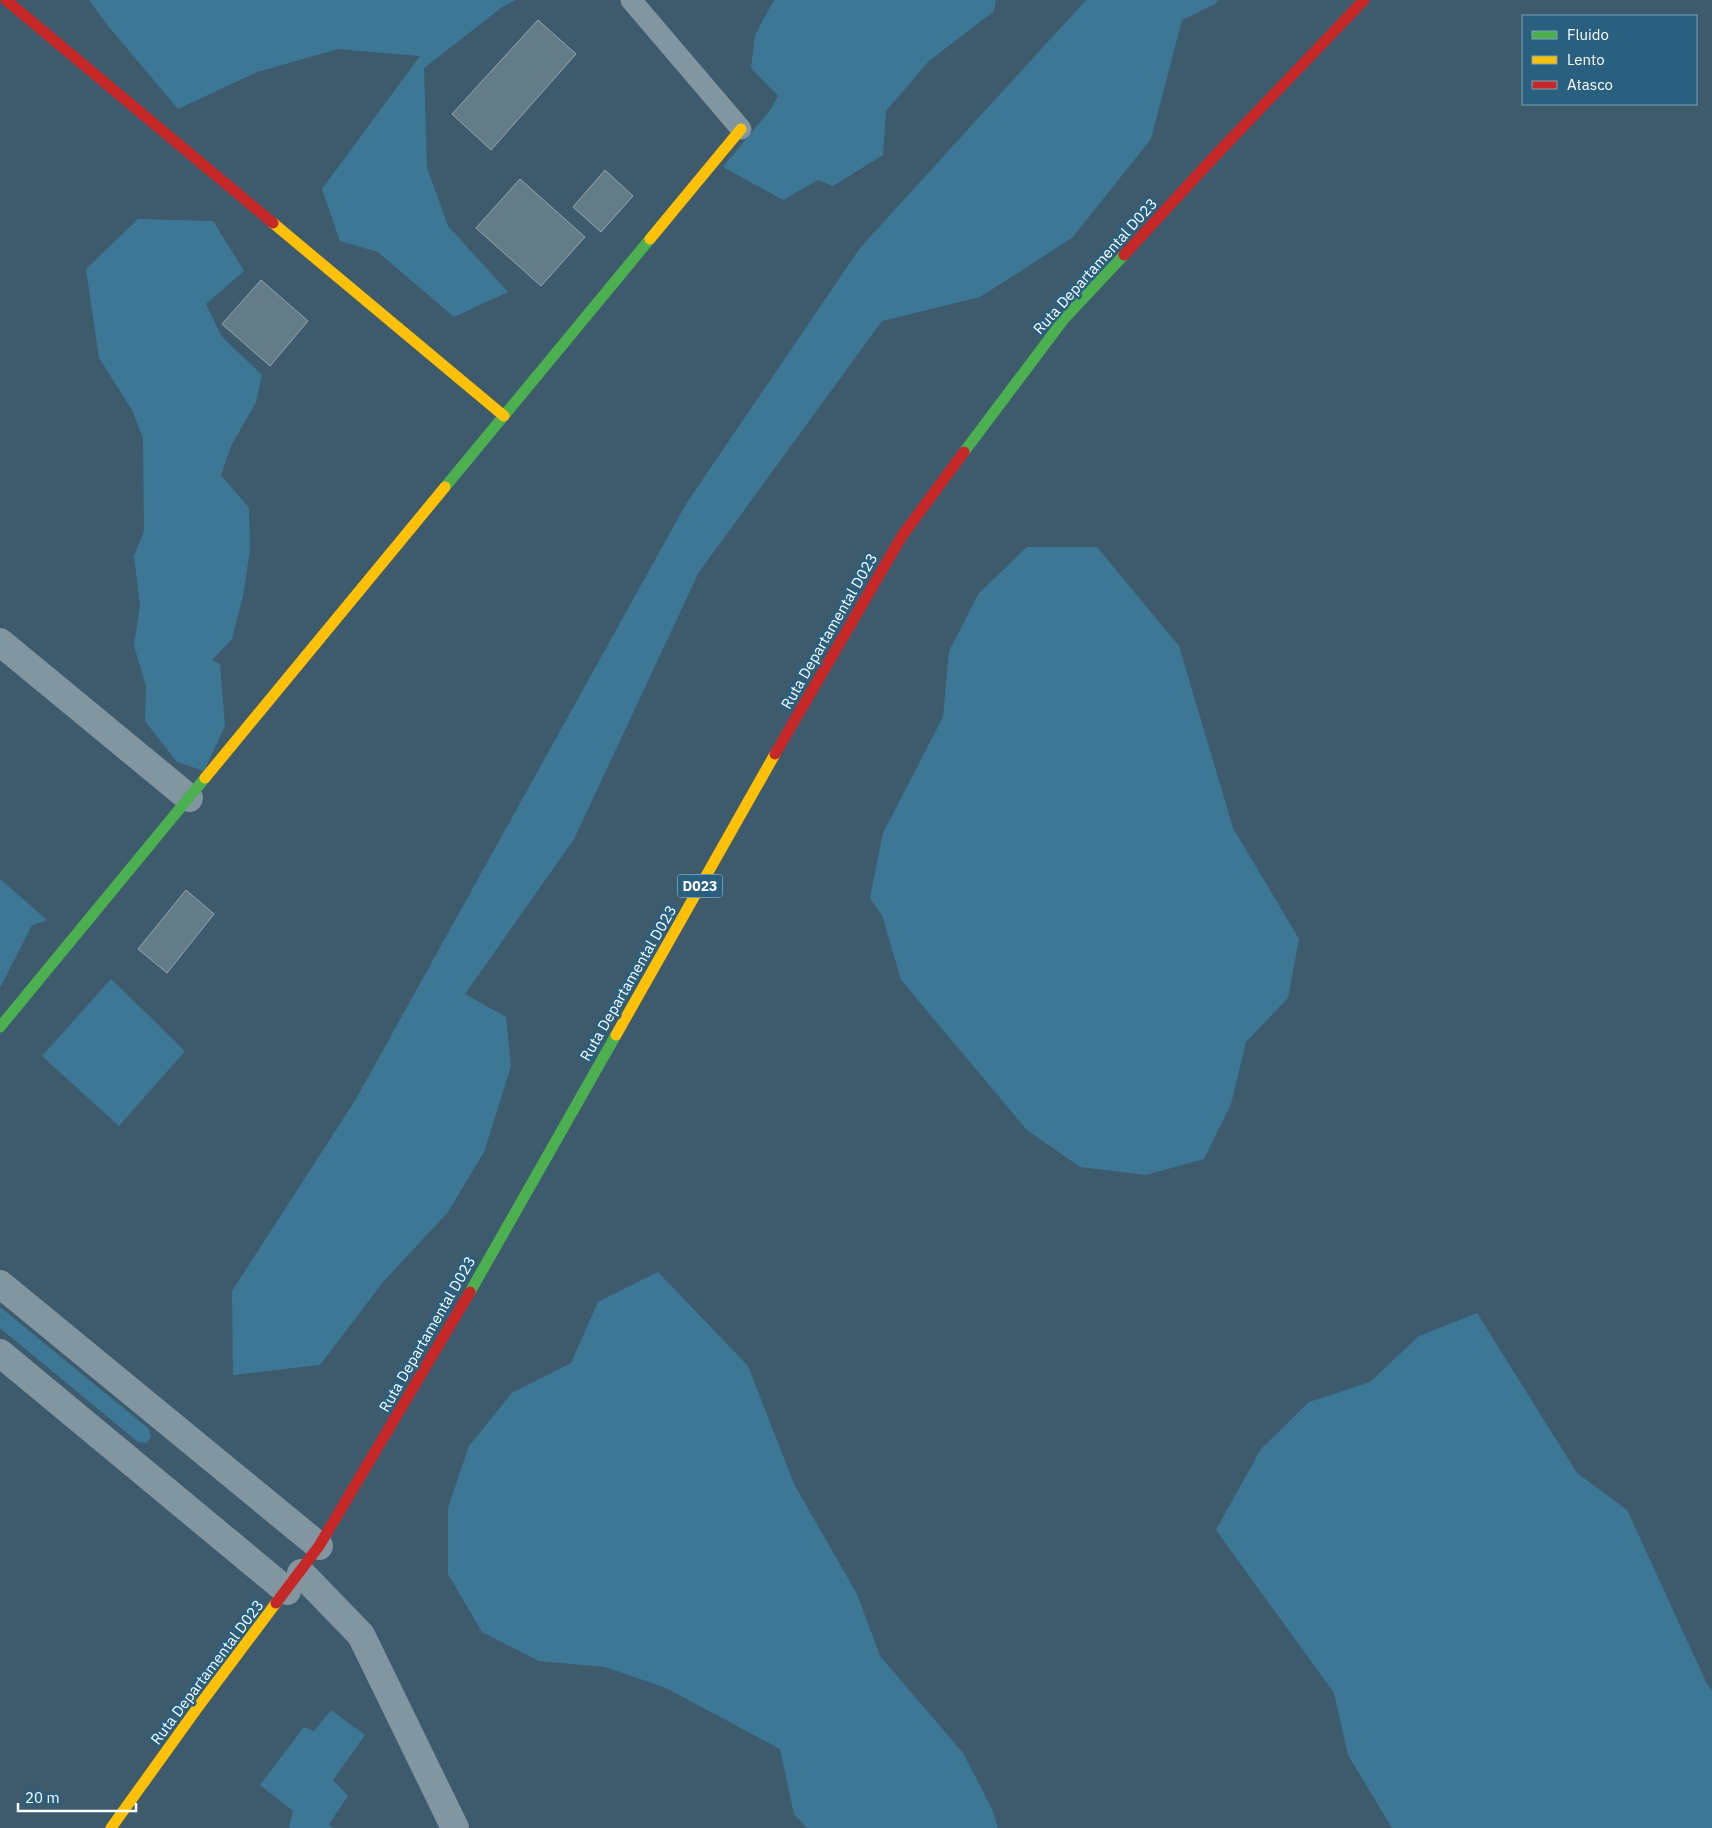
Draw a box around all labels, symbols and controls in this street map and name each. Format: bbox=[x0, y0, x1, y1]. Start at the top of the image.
legend bbox=[1522, 15, 1697, 105]
text: Fluido bbox=[1567, 25, 1609, 44]
text: Lento bbox=[1567, 50, 1605, 69]
text: Atasco bbox=[1567, 75, 1613, 94]
street label: Ruta Departamental D023 bbox=[1029, 194, 1161, 338]
street label: Ruta Departamental D023 bbox=[777, 550, 881, 712]
road number: D023 bbox=[678, 874, 722, 898]
street label: Ruta Departamental D023 bbox=[576, 902, 680, 1064]
street label: Ruta Departamental D023 bbox=[375, 1253, 479, 1415]
street label: Ruta Departamental D023 bbox=[146, 1596, 268, 1748]
scale bar bbox=[18, 1780, 135, 1812]
text: 20 m bbox=[25, 1788, 60, 1807]

